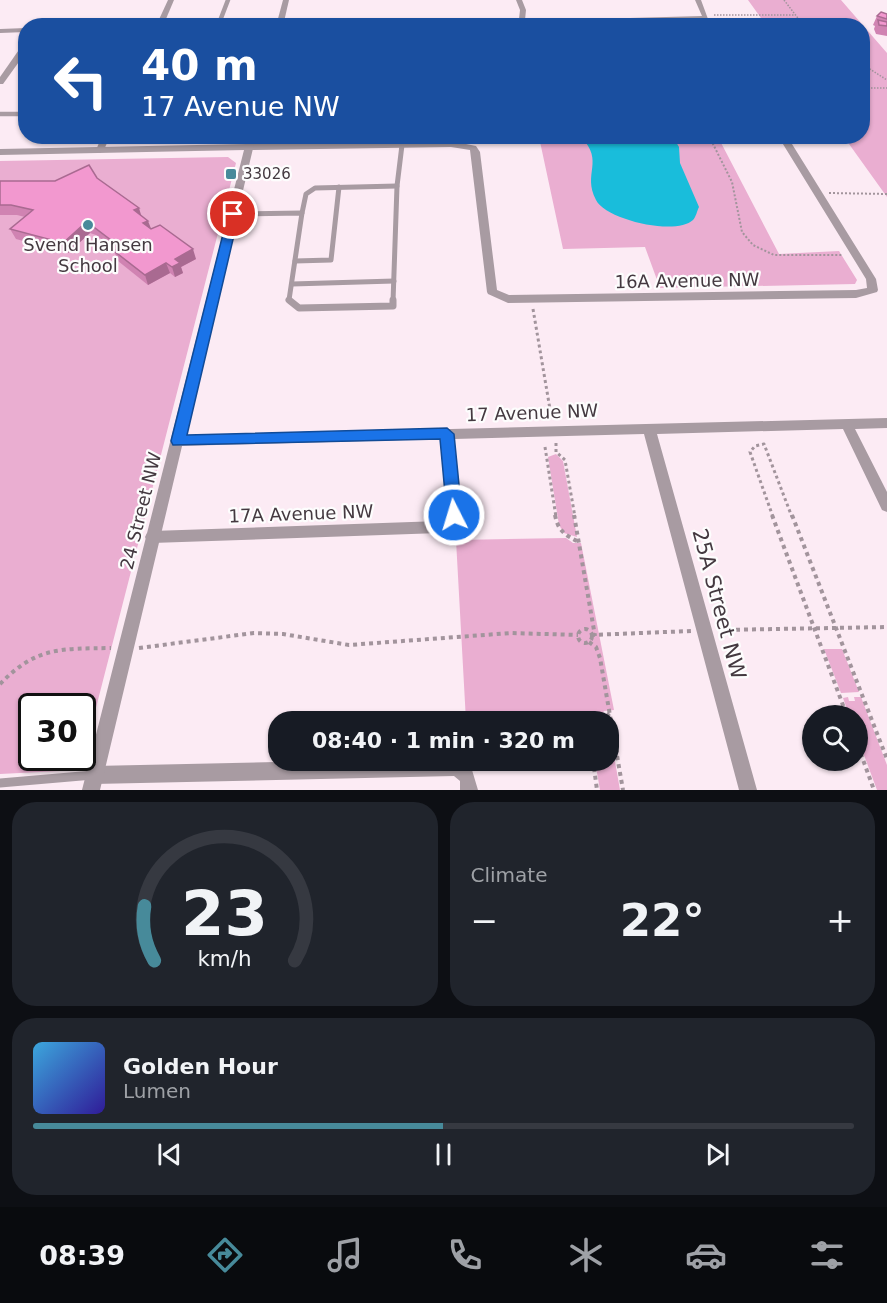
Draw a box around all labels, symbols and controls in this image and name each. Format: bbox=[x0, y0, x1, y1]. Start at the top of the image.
text: 40 m bbox=[141, 41, 258, 90]
icon: left bbox=[42, 42, 120, 120]
text: 17 Avenue NW bbox=[141, 91, 340, 122]
place label: 33026 bbox=[243, 165, 291, 183]
marker: 33026 bbox=[224, 167, 238, 181]
pin bbox=[207, 188, 258, 239]
icon: arrive bbox=[216, 197, 249, 230]
marker: Svend Hansen School bbox=[81, 218, 95, 232]
place label: Svend Hansen School bbox=[23, 234, 153, 276]
street label: 16A Avenue NW bbox=[614, 269, 760, 292]
street label: 17 Avenue NW bbox=[465, 400, 599, 425]
street label: 24 Street NW bbox=[116, 450, 165, 572]
position arrow bbox=[422, 483, 486, 547]
street label: 17A Avenue NW bbox=[228, 500, 374, 527]
street label: 25A Street NW bbox=[687, 526, 751, 682]
speed limit sign: 30 bbox=[18, 693, 96, 771]
map controls bbox=[802, 705, 868, 771]
button: search bbox=[802, 705, 868, 771]
text: 08:40 · 1 min · 320 m bbox=[312, 728, 575, 753]
text: Climate bbox=[471, 863, 547, 887]
text: 23 bbox=[181, 877, 268, 950]
text: 22° bbox=[620, 894, 705, 947]
text: − bbox=[471, 901, 498, 940]
text: + bbox=[826, 901, 854, 940]
text: km/h bbox=[198, 946, 252, 971]
text: Golden Hour bbox=[123, 1054, 278, 1079]
text: Lumen bbox=[123, 1079, 191, 1103]
icon: previous bbox=[153, 1138, 186, 1171]
icon: pause bbox=[427, 1138, 460, 1171]
icon: next bbox=[701, 1138, 734, 1171]
icon: directions bbox=[204, 1234, 246, 1276]
icon: music bbox=[324, 1234, 366, 1276]
icon: phone bbox=[444, 1234, 486, 1276]
icon: climate bbox=[565, 1234, 607, 1276]
icon: car bbox=[685, 1234, 727, 1276]
icon: filters bbox=[806, 1234, 848, 1276]
text: 08:39 bbox=[39, 1240, 125, 1271]

